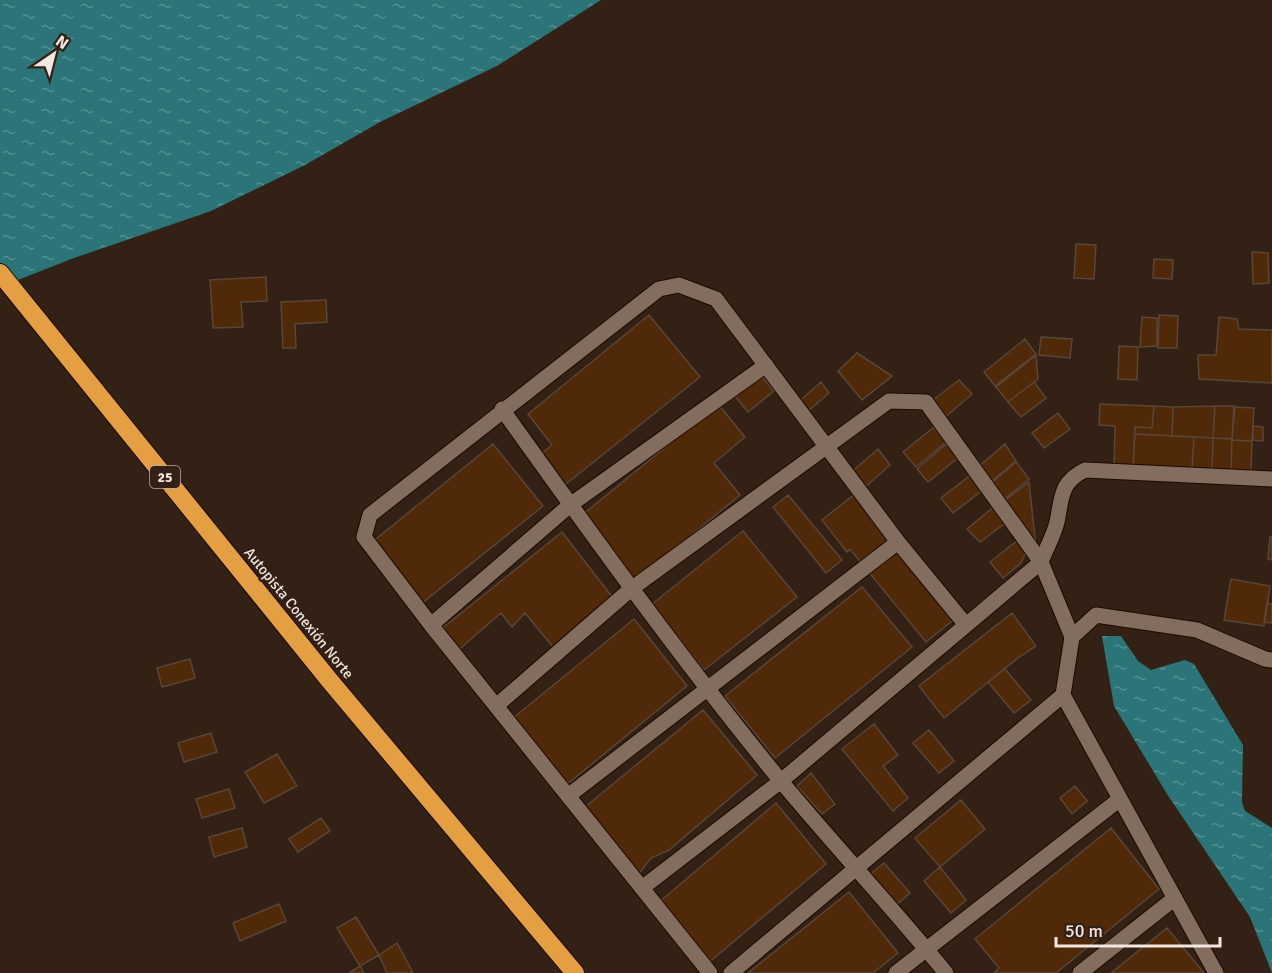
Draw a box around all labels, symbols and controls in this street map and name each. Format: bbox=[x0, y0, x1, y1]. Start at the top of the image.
north arrow bbox=[24, 24, 84, 84]
text: N bbox=[52, 31, 72, 54]
road number: 25 bbox=[150, 466, 180, 488]
street label: Autopista Conexión Norte bbox=[240, 544, 358, 682]
scale bar bbox=[1056, 910, 1220, 948]
text: 50 m bbox=[1065, 920, 1103, 942]

